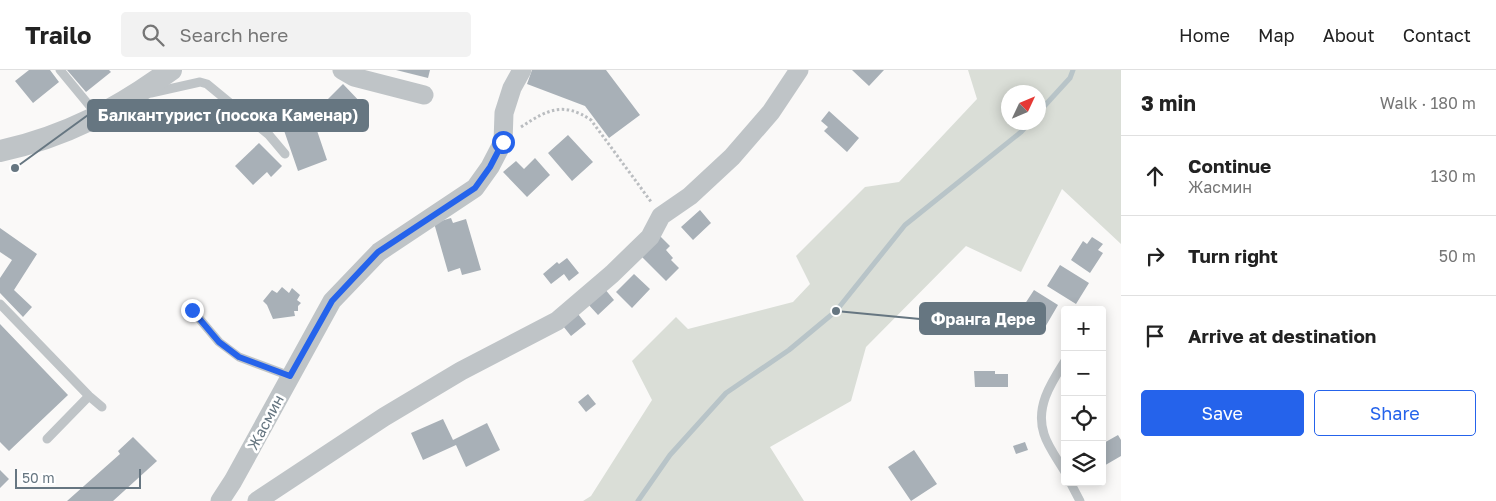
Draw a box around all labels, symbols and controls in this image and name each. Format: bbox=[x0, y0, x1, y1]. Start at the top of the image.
search box bbox=[121, 12, 471, 57]
text: Trailo bbox=[25, 20, 91, 49]
icon: search bbox=[139, 21, 167, 49]
text: Search here bbox=[179, 23, 288, 46]
text: Home bbox=[1179, 24, 1230, 46]
text: Map bbox=[1258, 24, 1295, 46]
text: About bbox=[1323, 24, 1375, 46]
text: Contact bbox=[1403, 24, 1471, 46]
north arrow bbox=[1001, 85, 1046, 130]
text: 3 min bbox=[1141, 90, 1196, 116]
text: Walk · 180 m bbox=[1380, 93, 1476, 113]
callout: Балкантурист (посока Каменар) bbox=[88, 100, 368, 131]
text: Балкантурист (посока Каменар) bbox=[98, 105, 358, 125]
route start bbox=[492, 131, 515, 154]
text: Continue bbox=[1188, 154, 1271, 177]
icon: ahead bbox=[1141, 162, 1169, 190]
text: 130 m bbox=[1431, 166, 1476, 186]
text: Жасмин bbox=[1188, 177, 1252, 197]
icon: right bbox=[1141, 242, 1169, 270]
text: Turn right bbox=[1188, 244, 1278, 267]
text: 50 m bbox=[1439, 246, 1476, 266]
route end bbox=[181, 299, 204, 322]
callout: Франга Дере bbox=[920, 303, 1045, 334]
map controls bbox=[1061, 306, 1106, 486]
button: + bbox=[1061, 306, 1106, 351]
text: Франга Дере bbox=[931, 309, 1035, 329]
icon: arrive bbox=[1141, 322, 1169, 350]
text: Arrive at destination bbox=[1188, 324, 1376, 347]
button: − bbox=[1061, 351, 1106, 396]
button: Save bbox=[1141, 390, 1304, 436]
button: Share bbox=[1314, 390, 1476, 436]
street label: Жасмин bbox=[243, 391, 287, 453]
button: locate bbox=[1061, 396, 1106, 441]
button: layers bbox=[1061, 441, 1106, 486]
scale bar bbox=[15, 466, 141, 489]
text: 50 m bbox=[22, 469, 55, 486]

